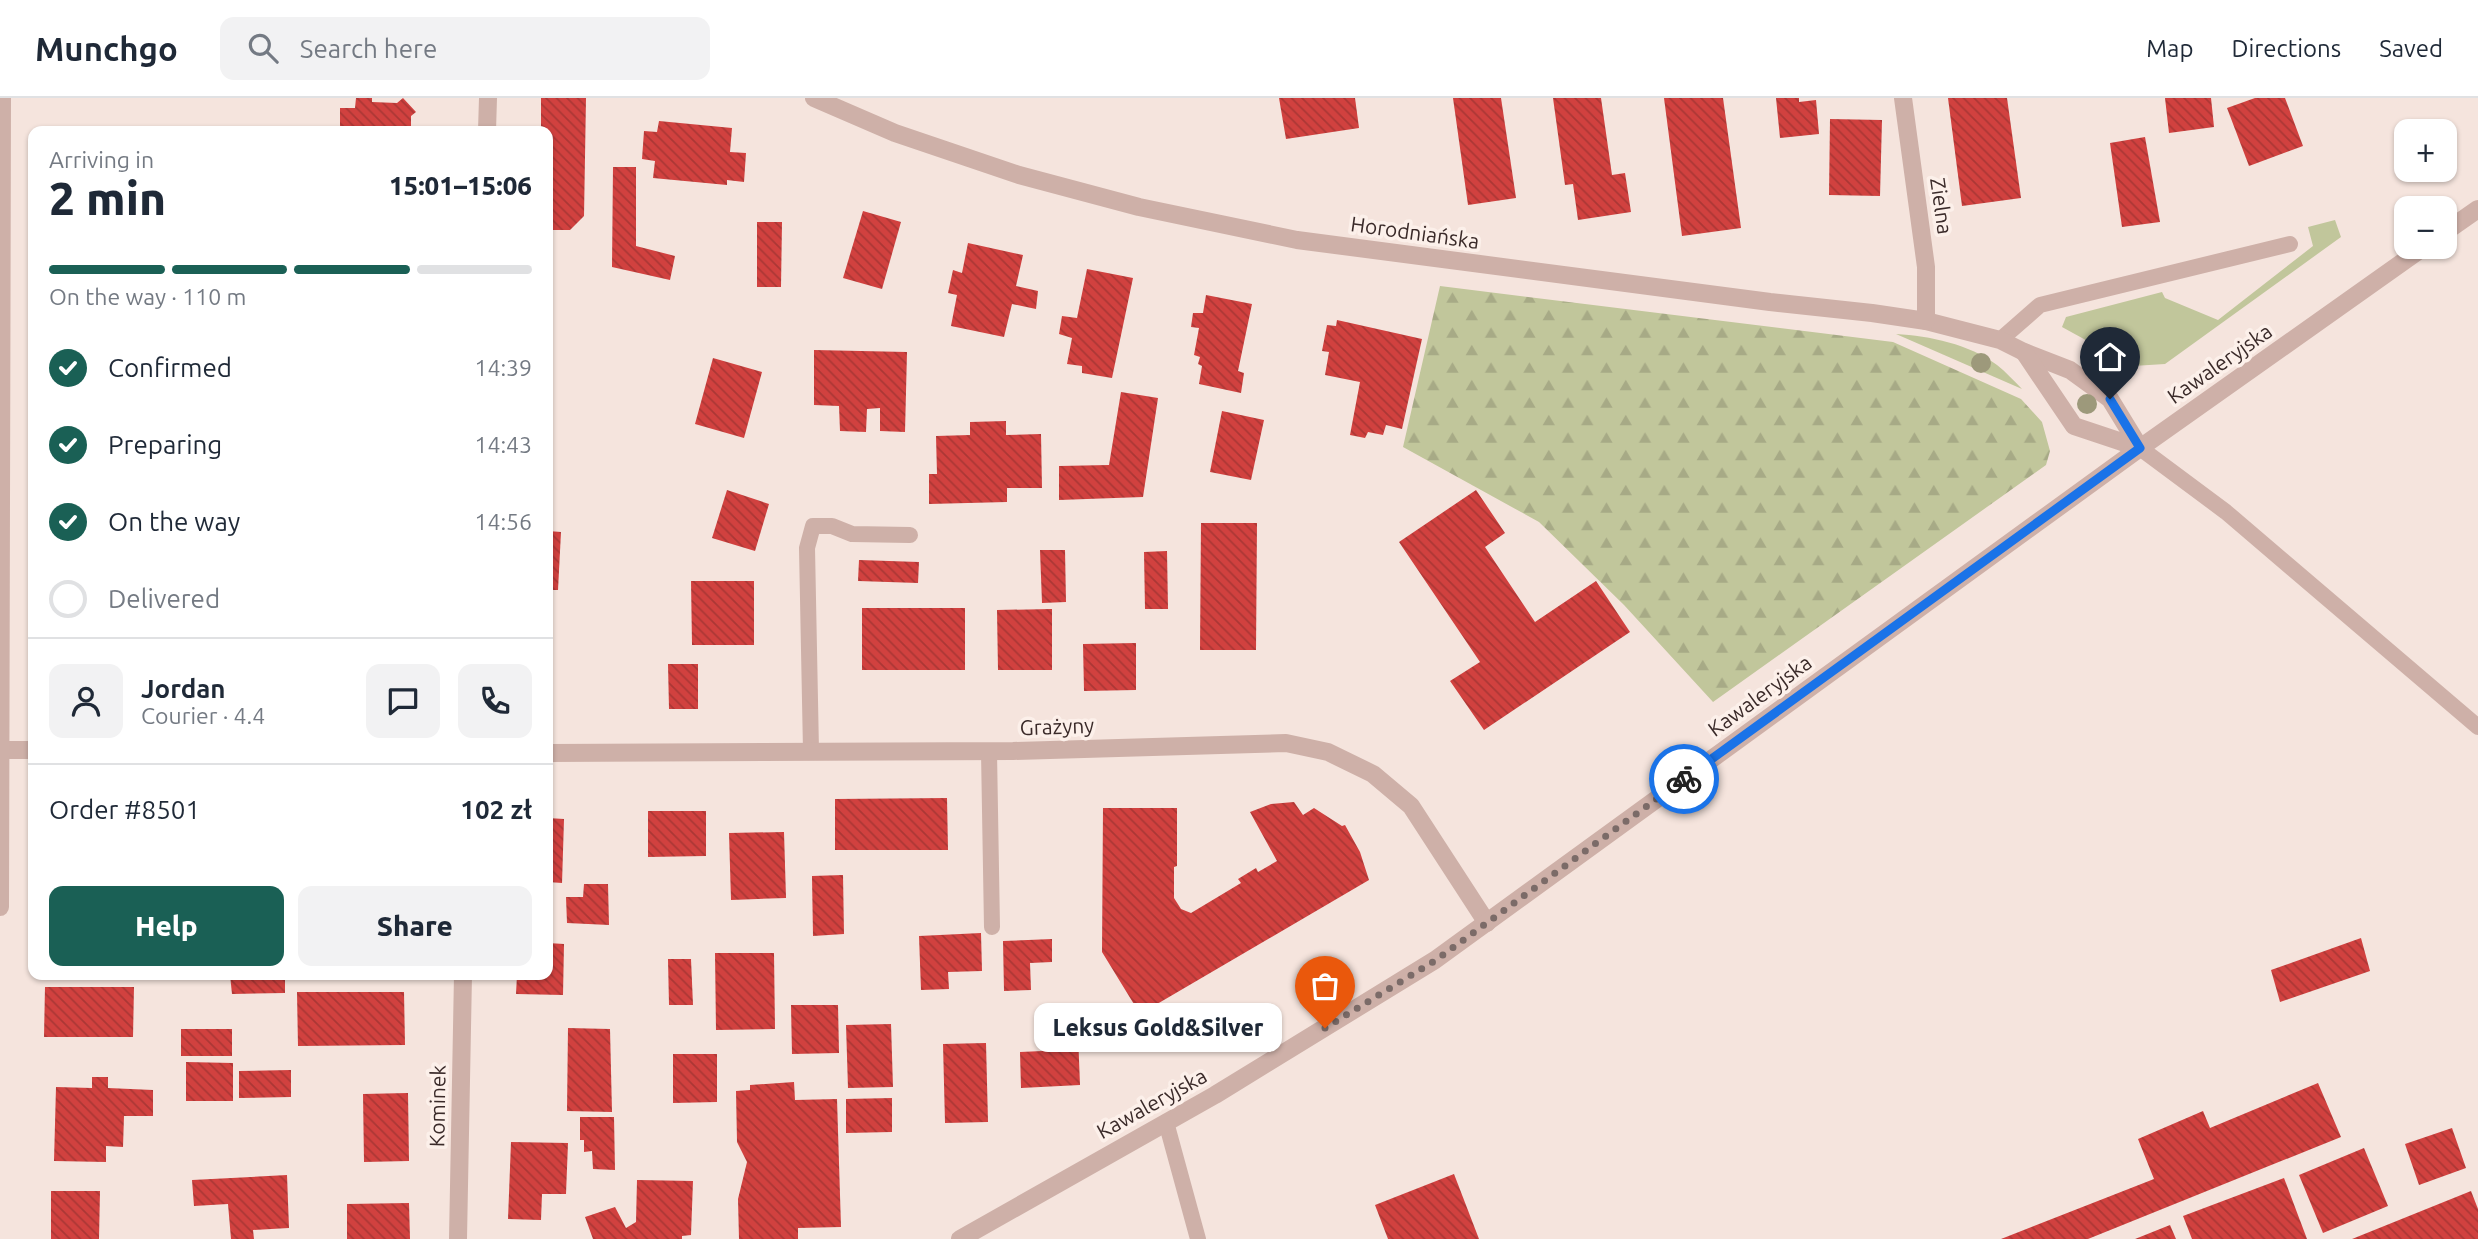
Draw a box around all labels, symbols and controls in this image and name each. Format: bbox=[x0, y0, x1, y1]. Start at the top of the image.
search box bbox=[220, 17, 710, 80]
icon: search bbox=[244, 29, 282, 67]
text: Munchgo bbox=[35, 30, 178, 67]
text: Search here bbox=[300, 34, 437, 63]
text: Map bbox=[2146, 35, 2193, 62]
text: Directions bbox=[2231, 35, 2341, 62]
text: Saved bbox=[2379, 35, 2443, 62]
map controls bbox=[2394, 119, 2457, 259]
button: + bbox=[2394, 119, 2457, 182]
text: Arriving in bbox=[49, 147, 154, 172]
text: 15:01–15:06 bbox=[389, 171, 532, 200]
text: 2 min bbox=[49, 172, 166, 224]
street label: Zielna bbox=[1926, 176, 1958, 236]
button: − bbox=[2394, 196, 2457, 259]
street label: Horodniańska bbox=[1349, 211, 1481, 253]
text: On the way · 110 m bbox=[49, 284, 246, 309]
street label: Kawaleryjska bbox=[2163, 318, 2276, 408]
pin bbox=[2080, 327, 2140, 399]
icon: home bbox=[2091, 338, 2129, 376]
icon: check bbox=[49, 349, 87, 387]
text: Confirmed bbox=[108, 353, 232, 382]
text: 14:39 bbox=[474, 355, 532, 380]
icon: check bbox=[49, 426, 87, 464]
text: Preparing bbox=[108, 430, 222, 459]
text: 14:43 bbox=[474, 432, 532, 457]
icon: check bbox=[49, 503, 87, 541]
text: On the way bbox=[108, 507, 240, 536]
text: 14:56 bbox=[474, 509, 532, 534]
text: Delivered bbox=[108, 584, 220, 613]
street label: Kawaleryjska bbox=[1703, 650, 1816, 741]
button: person bbox=[49, 664, 123, 738]
button: chat bbox=[366, 664, 440, 738]
button: phone bbox=[458, 664, 532, 738]
text: Jordan bbox=[141, 674, 226, 703]
text: Courier · 4.4 bbox=[141, 703, 265, 728]
street label: Grażyny bbox=[1019, 713, 1095, 739]
courier bbox=[1649, 744, 1719, 814]
icon: bike bbox=[1665, 760, 1703, 798]
text: Order #8501 bbox=[49, 795, 200, 824]
text: 102 zł bbox=[460, 795, 532, 824]
button: Help bbox=[49, 886, 284, 966]
button: Share bbox=[298, 886, 532, 966]
pin bbox=[1295, 956, 1355, 1028]
icon: bag bbox=[1306, 967, 1344, 1005]
callout: Leksus Gold&Silver bbox=[1034, 1004, 1283, 1052]
text: Leksus Gold&Silver bbox=[1052, 1015, 1264, 1040]
street label: Kawaleryjska bbox=[1092, 1063, 1211, 1143]
street label: Kominek bbox=[424, 1064, 450, 1147]

